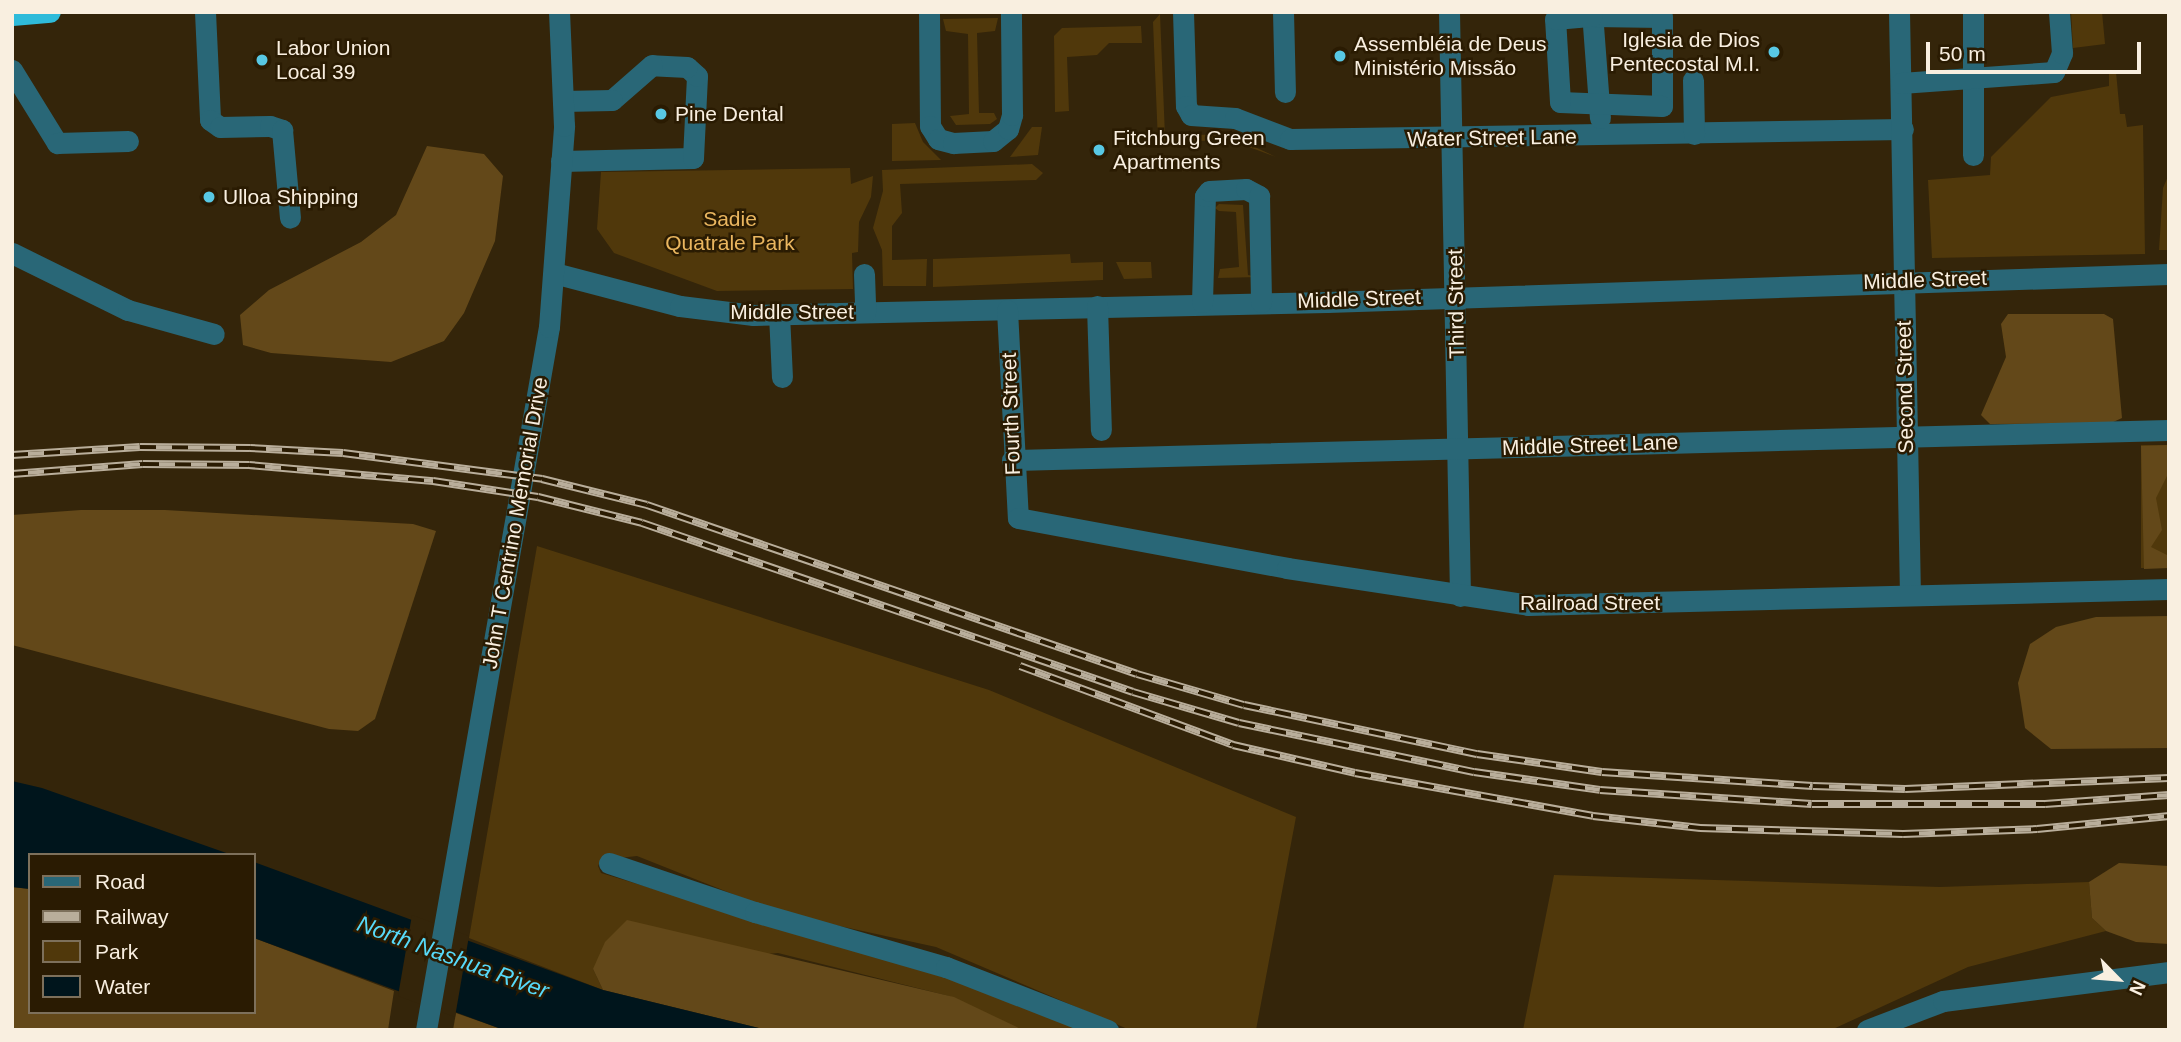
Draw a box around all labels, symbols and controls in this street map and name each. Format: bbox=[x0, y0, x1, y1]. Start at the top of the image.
place label: Iglesia de Dios Pentecostal M.I. bbox=[1609, 27, 1760, 77]
scale bar bbox=[1929, 28, 2144, 72]
place label: Assembléia de Deus Ministério Missão bbox=[1354, 31, 1547, 81]
place label: Labor Union Local 39 bbox=[276, 35, 390, 85]
text: 50 m bbox=[1939, 42, 1986, 65]
marker: Iglesia de Dios Pentecostal M.I. bbox=[1766, 44, 1782, 60]
marker: Assembléia de Deus Ministério Missão bbox=[1332, 48, 1348, 64]
marker: Labor Union Local 39 bbox=[254, 52, 270, 68]
place label: Pine Dental bbox=[675, 101, 784, 127]
marker: Pine Dental bbox=[653, 106, 669, 122]
street label: Water Street Lane bbox=[1407, 124, 1577, 152]
place label: Fitchburg Green Apartments bbox=[1113, 125, 1265, 175]
marker: Fitchburg Green Apartments bbox=[1091, 142, 1107, 158]
place label: Ulloa Shipping bbox=[223, 184, 358, 210]
marker: Ulloa Shipping bbox=[201, 189, 217, 205]
park label: Sadie Quatrale Park bbox=[665, 206, 795, 256]
street label: Third Street bbox=[1442, 249, 1470, 359]
street label: Middle Street bbox=[1863, 265, 1987, 295]
street label: Middle Street bbox=[1297, 284, 1421, 314]
street label: Middle Street bbox=[730, 299, 854, 325]
street label: Second Street bbox=[1891, 320, 1919, 454]
street label: Fourth Street bbox=[996, 352, 1026, 476]
street label: John T Centrino Memorial Drive bbox=[477, 375, 553, 671]
street label: Middle Street Lane bbox=[1501, 429, 1679, 461]
street label: Railroad Street bbox=[1520, 590, 1660, 616]
legend bbox=[28, 853, 256, 1014]
text: Road bbox=[95, 870, 145, 893]
text: Railway bbox=[95, 905, 169, 928]
water label: North Nashua River bbox=[353, 909, 553, 1005]
text: Park bbox=[95, 940, 138, 963]
north arrow bbox=[2083, 944, 2153, 1014]
text: Water bbox=[95, 975, 150, 998]
text: N bbox=[2125, 977, 2150, 999]

